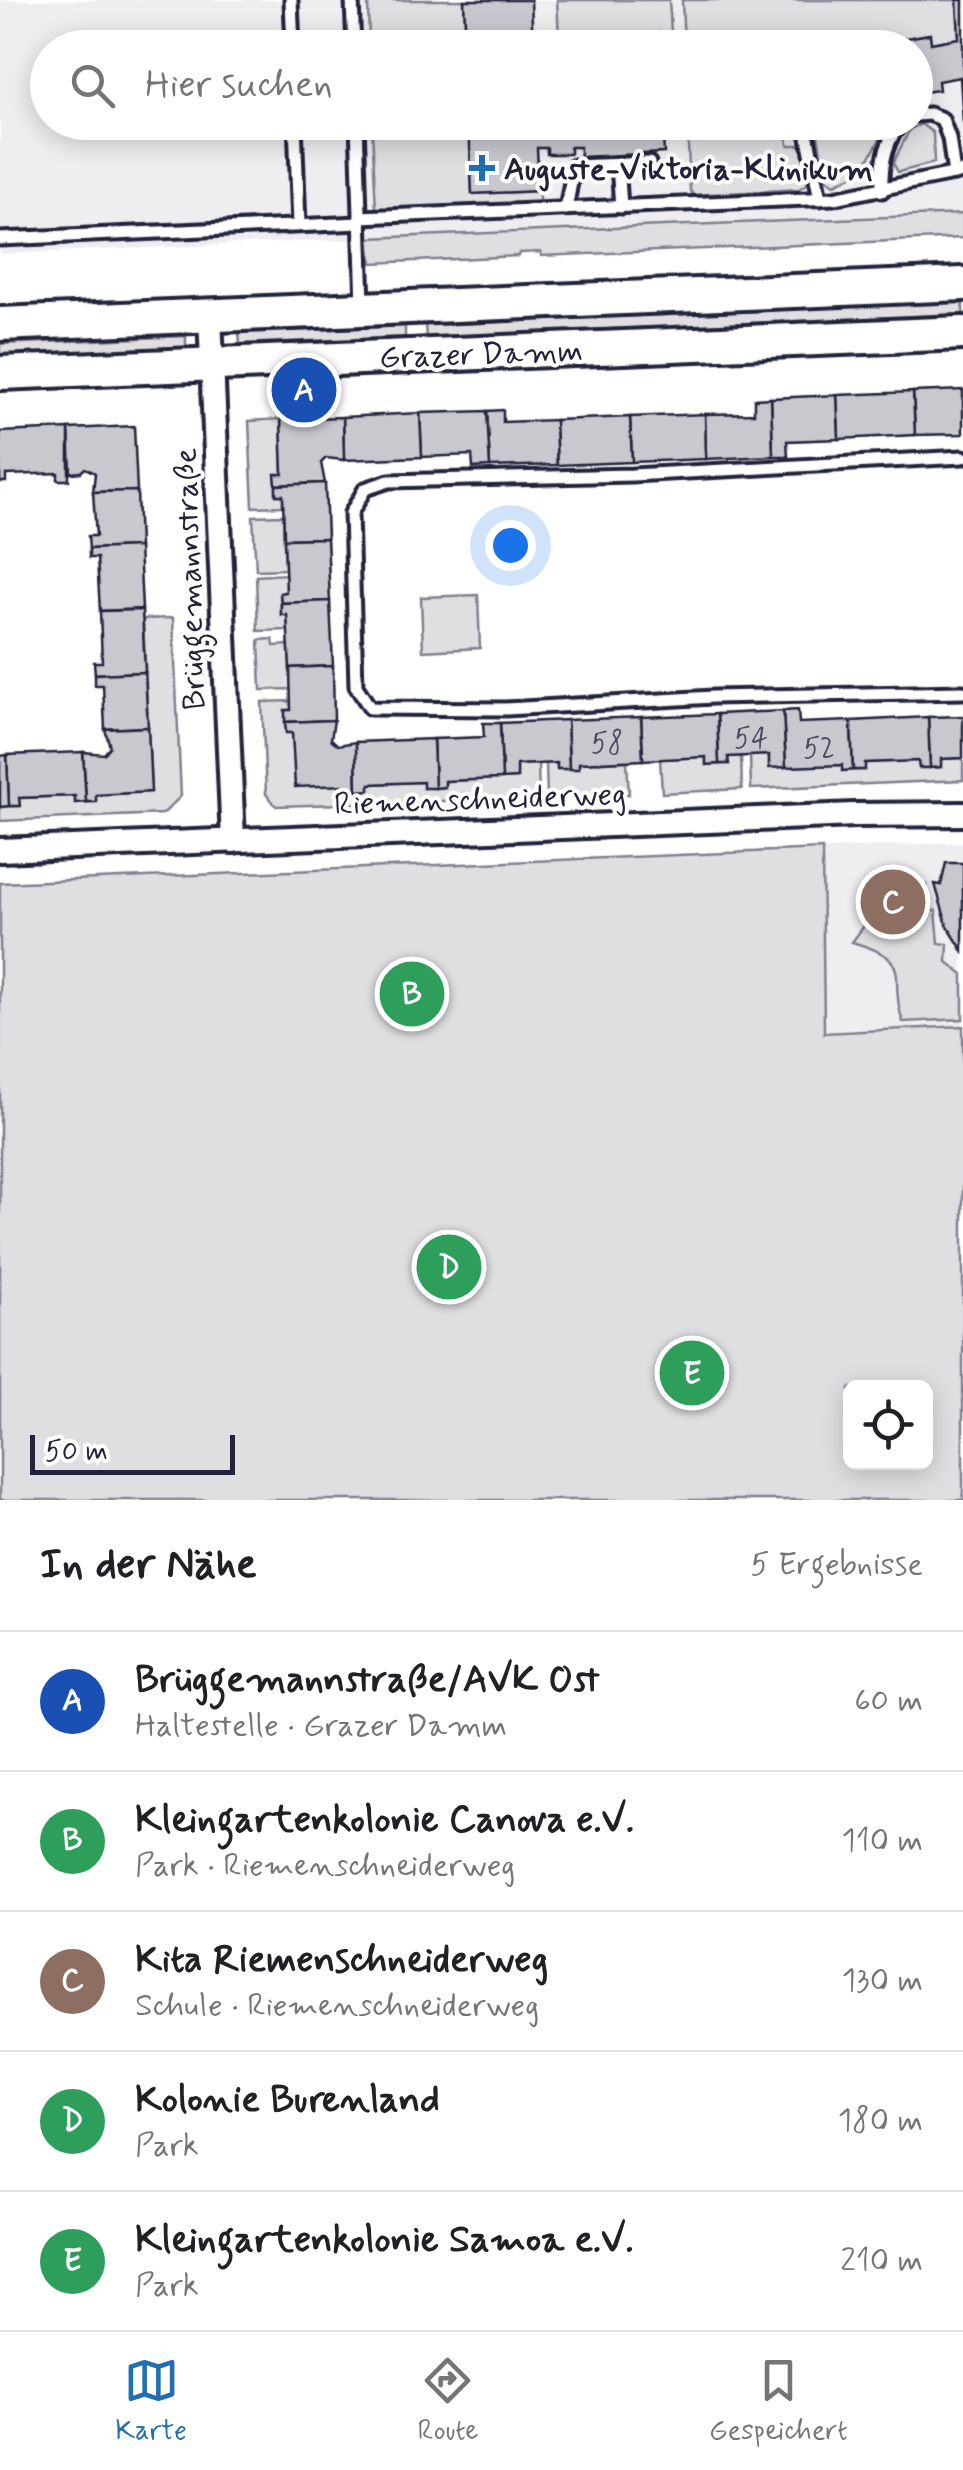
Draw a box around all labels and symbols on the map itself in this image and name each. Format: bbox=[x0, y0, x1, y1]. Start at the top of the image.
place label: Auguste-Viktoria-Klinikum bbox=[504, 149, 873, 192]
marker: Auguste-Viktoria-Klinikum bbox=[469, 155, 495, 181]
street label: Grazer Damm bbox=[378, 330, 584, 380]
pin: A bbox=[272, 352, 336, 428]
street label: Brüggemannstraße bbox=[165, 447, 220, 711]
your location bbox=[485, 520, 536, 571]
house number: 54 bbox=[734, 721, 768, 758]
house number: 58 bbox=[591, 726, 623, 763]
house number: 52 bbox=[803, 731, 835, 768]
street label: Riemenschneiderweg bbox=[333, 774, 627, 826]
pin: C bbox=[860, 864, 926, 940]
pin: B bbox=[380, 956, 444, 1032]
pin: D bbox=[416, 1230, 482, 1304]
pin: E bbox=[660, 1336, 724, 1410]
scale bar bbox=[30, 1430, 235, 1474]

